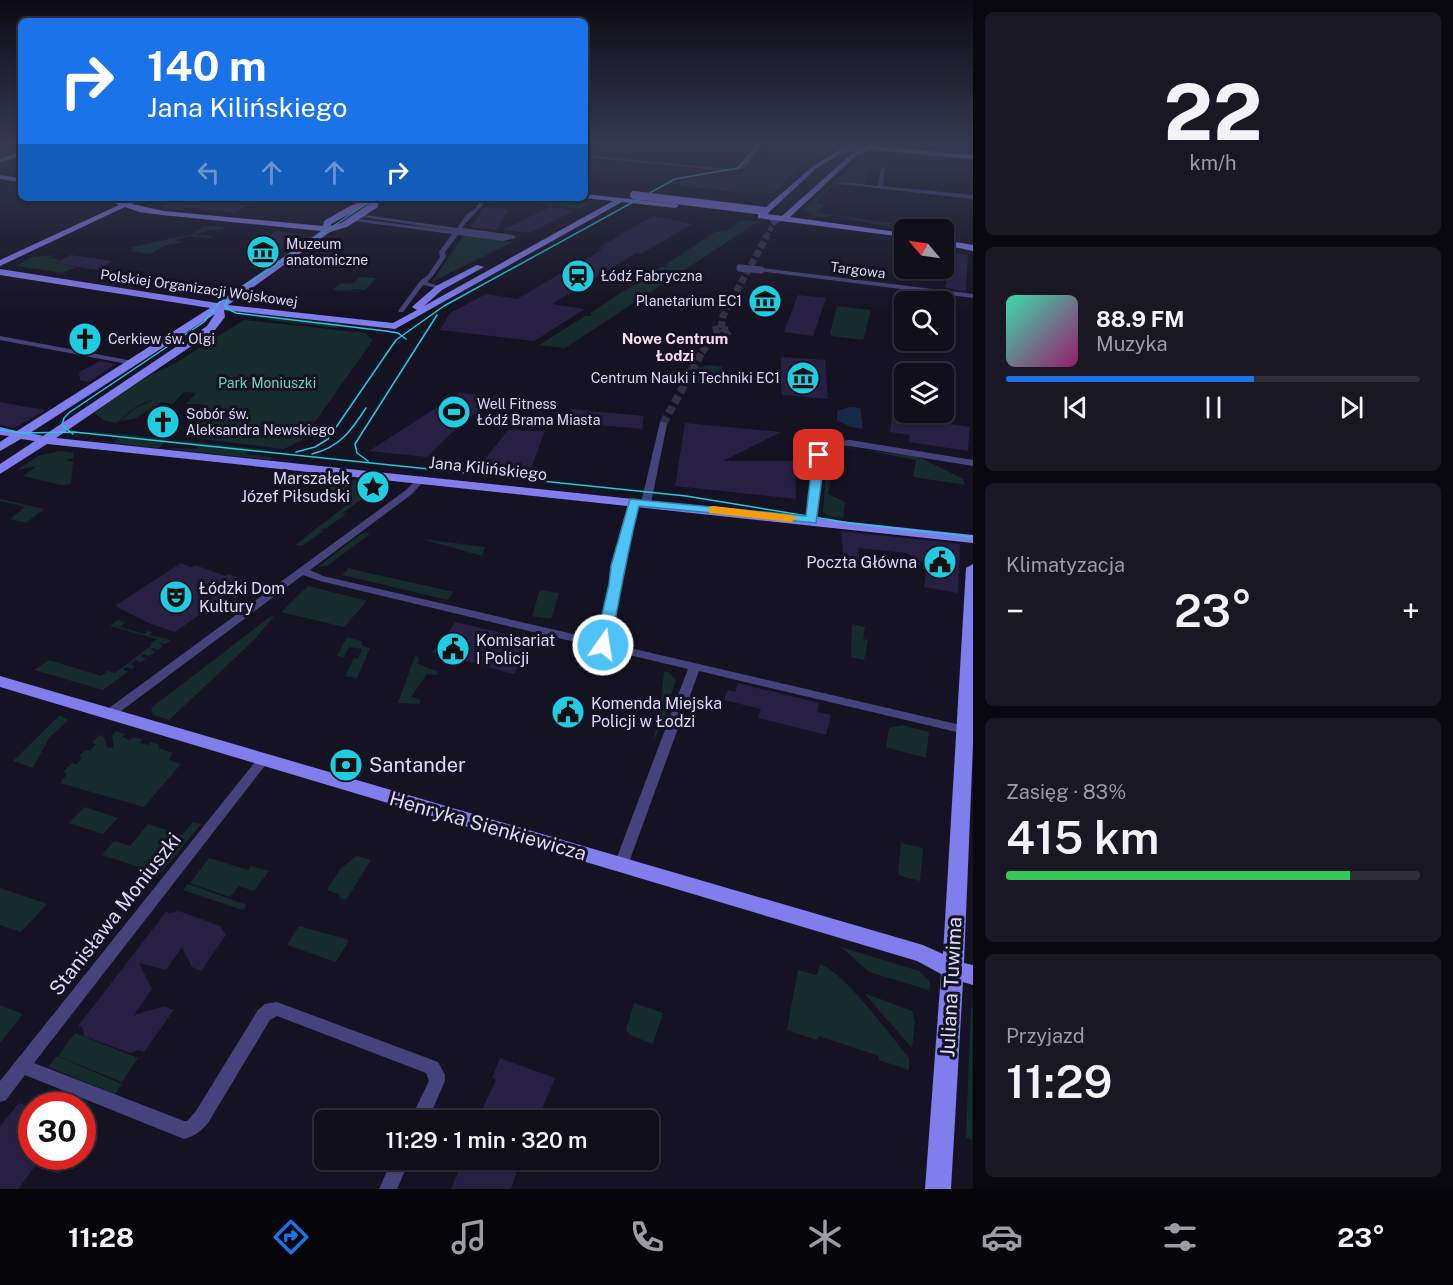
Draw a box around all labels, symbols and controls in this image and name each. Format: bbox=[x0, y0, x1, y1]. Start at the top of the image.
text: 140 m bbox=[147, 41, 267, 90]
icon: right bbox=[48, 42, 126, 120]
text: 22 bbox=[1163, 66, 1263, 158]
text: Jana Kilińskiego bbox=[147, 91, 347, 123]
text: km/h bbox=[1189, 151, 1237, 175]
icon: left bbox=[192, 156, 225, 189]
icon: ahead bbox=[255, 156, 288, 189]
icon: ahead bbox=[318, 156, 351, 189]
icon: right bbox=[381, 156, 414, 189]
north arrow bbox=[894, 219, 954, 279]
map controls bbox=[894, 219, 954, 423]
museum icon: Muzeum anatomiczne bbox=[245, 234, 281, 270]
place label: Muzeum anatomiczne bbox=[286, 236, 368, 268]
station icon: Łódź Fabryczna bbox=[560, 258, 596, 294]
street label: Targowa bbox=[830, 259, 886, 281]
street label: Polskiej Organizacji Wojskowej bbox=[99, 266, 299, 310]
place label: Łódź Fabryczna bbox=[601, 268, 703, 284]
museum icon: Planetarium EC1 bbox=[747, 283, 783, 319]
button: search bbox=[894, 291, 954, 351]
place label: Planetarium EC1 bbox=[636, 293, 742, 309]
text: 88.9 FM bbox=[1096, 306, 1185, 332]
church icon: Cerkiew św. Olgi bbox=[67, 321, 103, 357]
district label: Nowe Centrum Łodzi bbox=[622, 330, 728, 364]
place label: Cerkiew św. Olgi bbox=[108, 331, 215, 347]
text: Muzyka bbox=[1096, 332, 1168, 356]
museum icon: Centrum Nauki i Techniki EC1 bbox=[785, 360, 821, 396]
button: layers bbox=[894, 363, 954, 423]
place label: Centrum Nauki i Techniki EC1 bbox=[591, 370, 780, 386]
park label: Park Moniuszki bbox=[218, 375, 316, 391]
icon: previous bbox=[1059, 391, 1092, 424]
icon: pause bbox=[1197, 391, 1230, 424]
icon: next bbox=[1335, 391, 1368, 424]
sports icon: Well Fitness Łódź Brama Miasta bbox=[436, 394, 472, 430]
place label: Well Fitness Łódź Brama Miasta bbox=[477, 396, 600, 428]
church icon: Sobór św. Aleksandra Newskiego bbox=[145, 404, 181, 440]
place label: Sobór św. Aleksandra Newskiego bbox=[186, 406, 335, 438]
pin bbox=[793, 429, 844, 480]
icon: arrive bbox=[802, 438, 835, 471]
street label: Jana Kilińskiego bbox=[428, 453, 548, 484]
place label: Marszałek Józef Piłsudski bbox=[241, 469, 350, 506]
place icon: Marszałek Józef Piłsudski bbox=[355, 469, 391, 505]
public building icon: Poczta Główna bbox=[922, 544, 958, 580]
place label: Poczta Główna bbox=[806, 553, 917, 572]
text: Klimatyzacja bbox=[1006, 553, 1125, 577]
theatre icon: Łódzki Dom Kultury bbox=[158, 579, 194, 615]
place label: Łódzki Dom Kultury bbox=[199, 579, 285, 616]
text: 23° bbox=[1174, 584, 1252, 637]
text: − bbox=[1006, 592, 1024, 630]
text: + bbox=[1402, 592, 1420, 630]
position arrow bbox=[571, 613, 635, 677]
public building icon: Komisariat I Policji bbox=[435, 631, 471, 667]
place label: Komisariat I Policji bbox=[476, 631, 555, 668]
public building icon: Komenda Miejska Policji w Łodzi bbox=[550, 694, 586, 730]
place label: Komenda Miejska Policji w Łodzi bbox=[591, 694, 722, 731]
bank icon: Santander bbox=[328, 747, 364, 783]
place label: Santander bbox=[369, 753, 466, 777]
text: Zasięg · 83% bbox=[1006, 780, 1126, 804]
street label: Henryka Sienkiewicza bbox=[387, 786, 589, 866]
text: 415 km bbox=[1006, 811, 1159, 864]
street label: Stanisława Moniuszki bbox=[44, 828, 186, 1000]
street label: Juliana Tuwima bbox=[935, 916, 967, 1058]
text: Przyjazd bbox=[1006, 1024, 1085, 1048]
text: 11:29 bbox=[1006, 1055, 1113, 1108]
speed limit sign: 30 bbox=[18, 1092, 96, 1170]
text: 11:29 · 1 min · 320 m bbox=[386, 1127, 587, 1153]
icon: directions bbox=[270, 1216, 312, 1258]
icon: music bbox=[448, 1216, 490, 1258]
icon: phone bbox=[626, 1216, 668, 1258]
icon: climate bbox=[804, 1216, 846, 1258]
icon: car bbox=[981, 1216, 1023, 1258]
icon: filters bbox=[1159, 1216, 1201, 1258]
text: 11:28 bbox=[68, 1221, 134, 1253]
text: 23° bbox=[1337, 1221, 1385, 1253]

